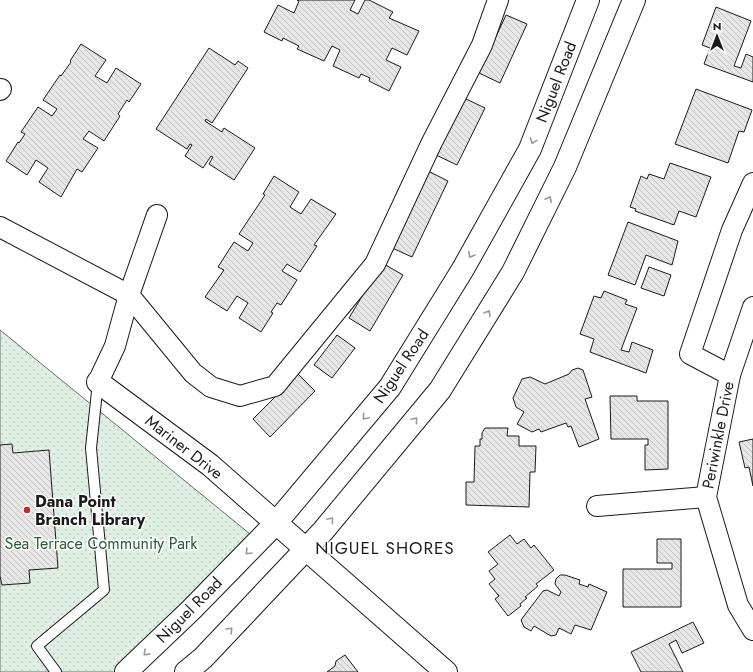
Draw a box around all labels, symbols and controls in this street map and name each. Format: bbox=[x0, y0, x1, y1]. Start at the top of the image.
north arrow bbox=[697, 16, 737, 56]
text: N bbox=[713, 18, 721, 34]
street label: Niguel Road bbox=[530, 38, 582, 126]
one-way arrow bbox=[530, 137, 538, 144]
one-way arrow bbox=[544, 195, 552, 203]
one-way arrow bbox=[468, 251, 475, 258]
one-way arrow bbox=[483, 310, 490, 317]
street label: Niguel Road bbox=[368, 324, 434, 408]
street label: Periwinkle Drive bbox=[696, 379, 740, 491]
street label: Mariner Drive bbox=[140, 409, 228, 485]
one-way arrow bbox=[362, 413, 369, 420]
one-way arrow bbox=[410, 418, 417, 425]
place label: Dana Point Branch Library bbox=[35, 490, 146, 531]
marker: Dana Point Branch Library bbox=[22, 505, 32, 515]
one-way arrow bbox=[327, 517, 334, 525]
park label: Sea Terrace Community Park bbox=[5, 532, 198, 555]
district label: NIGUEL SHORES bbox=[315, 536, 455, 560]
one-way arrow bbox=[245, 547, 253, 555]
street label: Niguel Road bbox=[151, 572, 227, 648]
one-way arrow bbox=[225, 627, 233, 635]
one-way arrow bbox=[143, 648, 151, 656]

